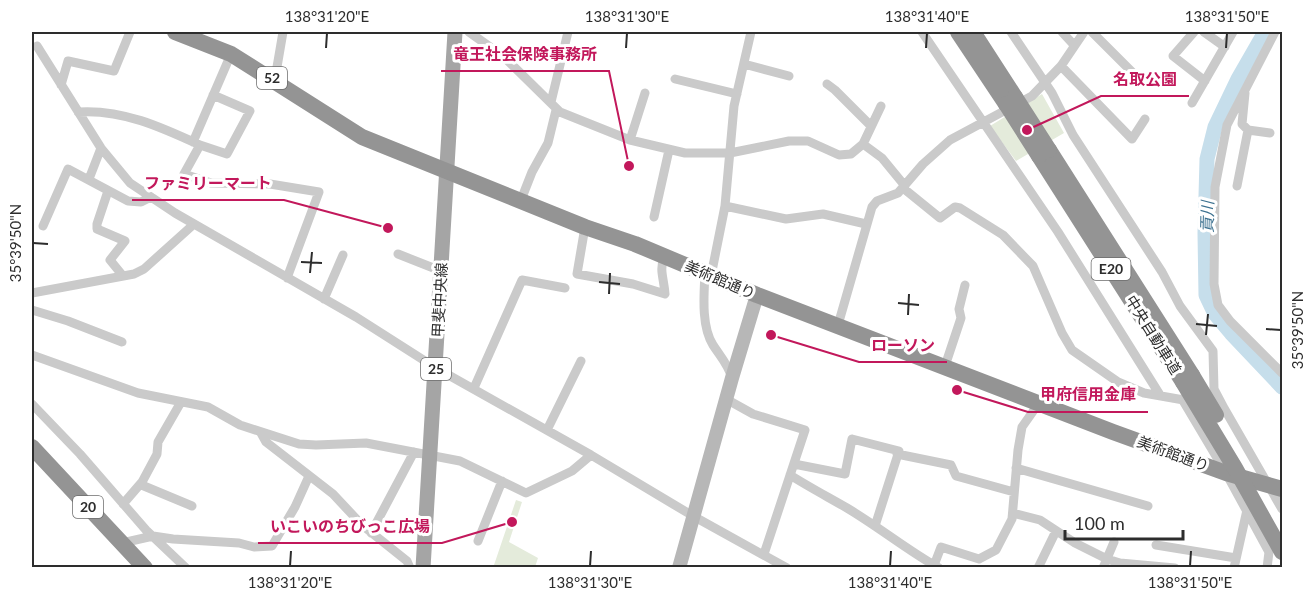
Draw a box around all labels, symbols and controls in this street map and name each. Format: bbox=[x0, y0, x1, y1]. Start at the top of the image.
text: 138°31'20"E bbox=[285, 7, 369, 25]
text: 138°31'30"E bbox=[585, 7, 669, 25]
text: 138°31'40"E bbox=[885, 7, 969, 25]
text: 138°31'50"E bbox=[1185, 7, 1269, 25]
callout: 竜王社会保険事務所 bbox=[441, 37, 609, 71]
text: 竜王社会保険事務所 bbox=[453, 44, 597, 63]
callout: 名取公園 bbox=[1101, 62, 1189, 96]
road number: 52 bbox=[257, 67, 287, 89]
text: 名取公園 bbox=[1113, 69, 1177, 88]
callout: ファミリーマート bbox=[132, 166, 284, 200]
text: ファミリーマート bbox=[144, 173, 272, 192]
water label: 貢川 bbox=[1197, 199, 1216, 233]
text: 35°39'50"N bbox=[6, 204, 24, 282]
street label: 美術館通り bbox=[682, 256, 758, 302]
road number: E20 bbox=[1092, 258, 1130, 280]
street label: 甲斐中央線 bbox=[428, 262, 450, 338]
text: 35°39'50"N bbox=[1288, 291, 1306, 369]
street label: 中央自動車道 bbox=[1122, 292, 1185, 377]
callout: ローソン bbox=[859, 328, 947, 362]
text: ローソン bbox=[871, 335, 935, 354]
road number: 25 bbox=[421, 358, 451, 380]
callout: 甲府信用金庫 bbox=[1028, 378, 1148, 412]
text: 甲府信用金庫 bbox=[1040, 384, 1136, 403]
street label: 美術館通り bbox=[1135, 432, 1212, 474]
road number: 20 bbox=[73, 496, 103, 518]
scale bar bbox=[1065, 503, 1184, 541]
callout: いこいのちびっこ広場 bbox=[258, 509, 442, 543]
text: 100 m bbox=[1074, 512, 1125, 534]
text: いこいのちびっこ広場 bbox=[270, 516, 430, 535]
text: 138°31'20"E bbox=[248, 573, 332, 591]
text: 138°31'30"E bbox=[548, 573, 632, 591]
text: 138°31'40"E bbox=[848, 573, 932, 591]
text: 138°31'50"E bbox=[1148, 573, 1232, 591]

